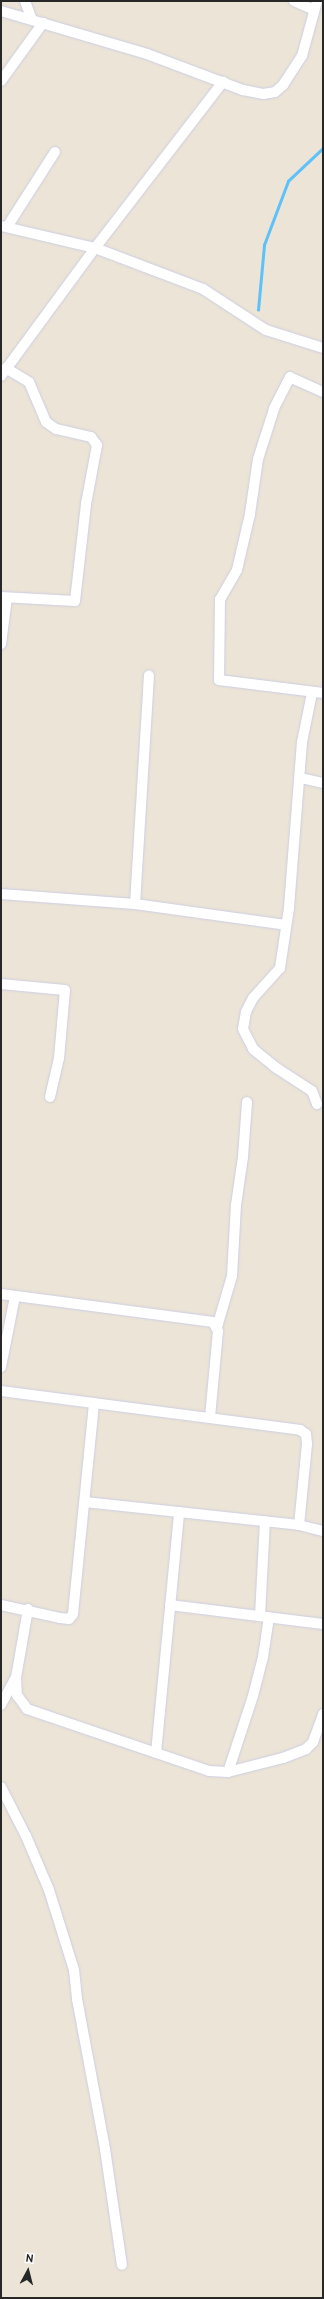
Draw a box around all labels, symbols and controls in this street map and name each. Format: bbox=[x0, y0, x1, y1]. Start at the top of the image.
north arrow bbox=[8, 2251, 48, 2291]
text: N bbox=[25, 2252, 34, 2267]

